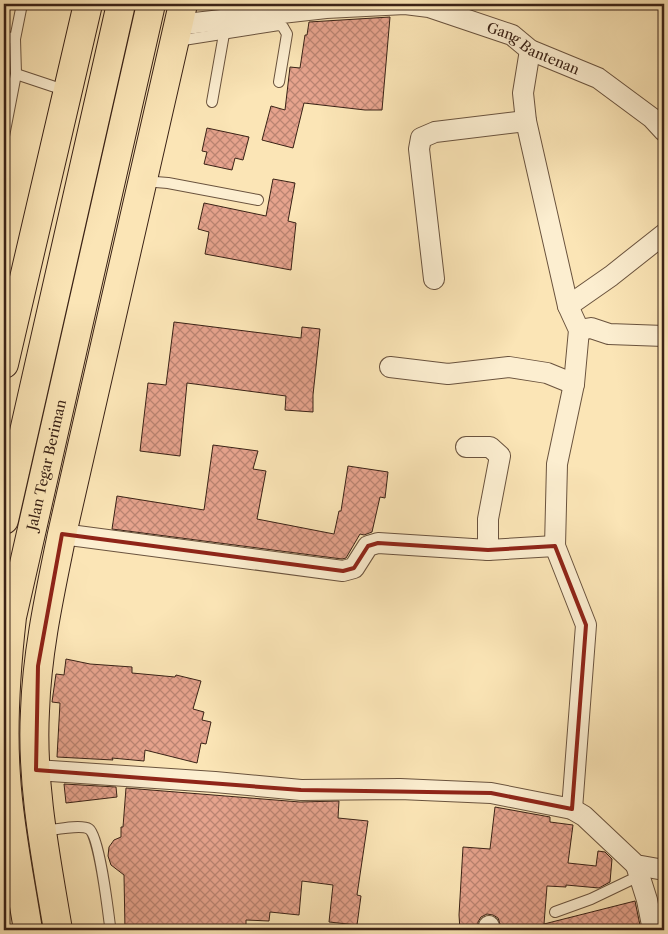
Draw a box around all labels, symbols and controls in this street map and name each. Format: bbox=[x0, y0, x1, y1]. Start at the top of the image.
street label: Gang Bantenan bbox=[485, 18, 582, 79]
street label: Jalan Tegar Beriman bbox=[22, 397, 70, 534]

